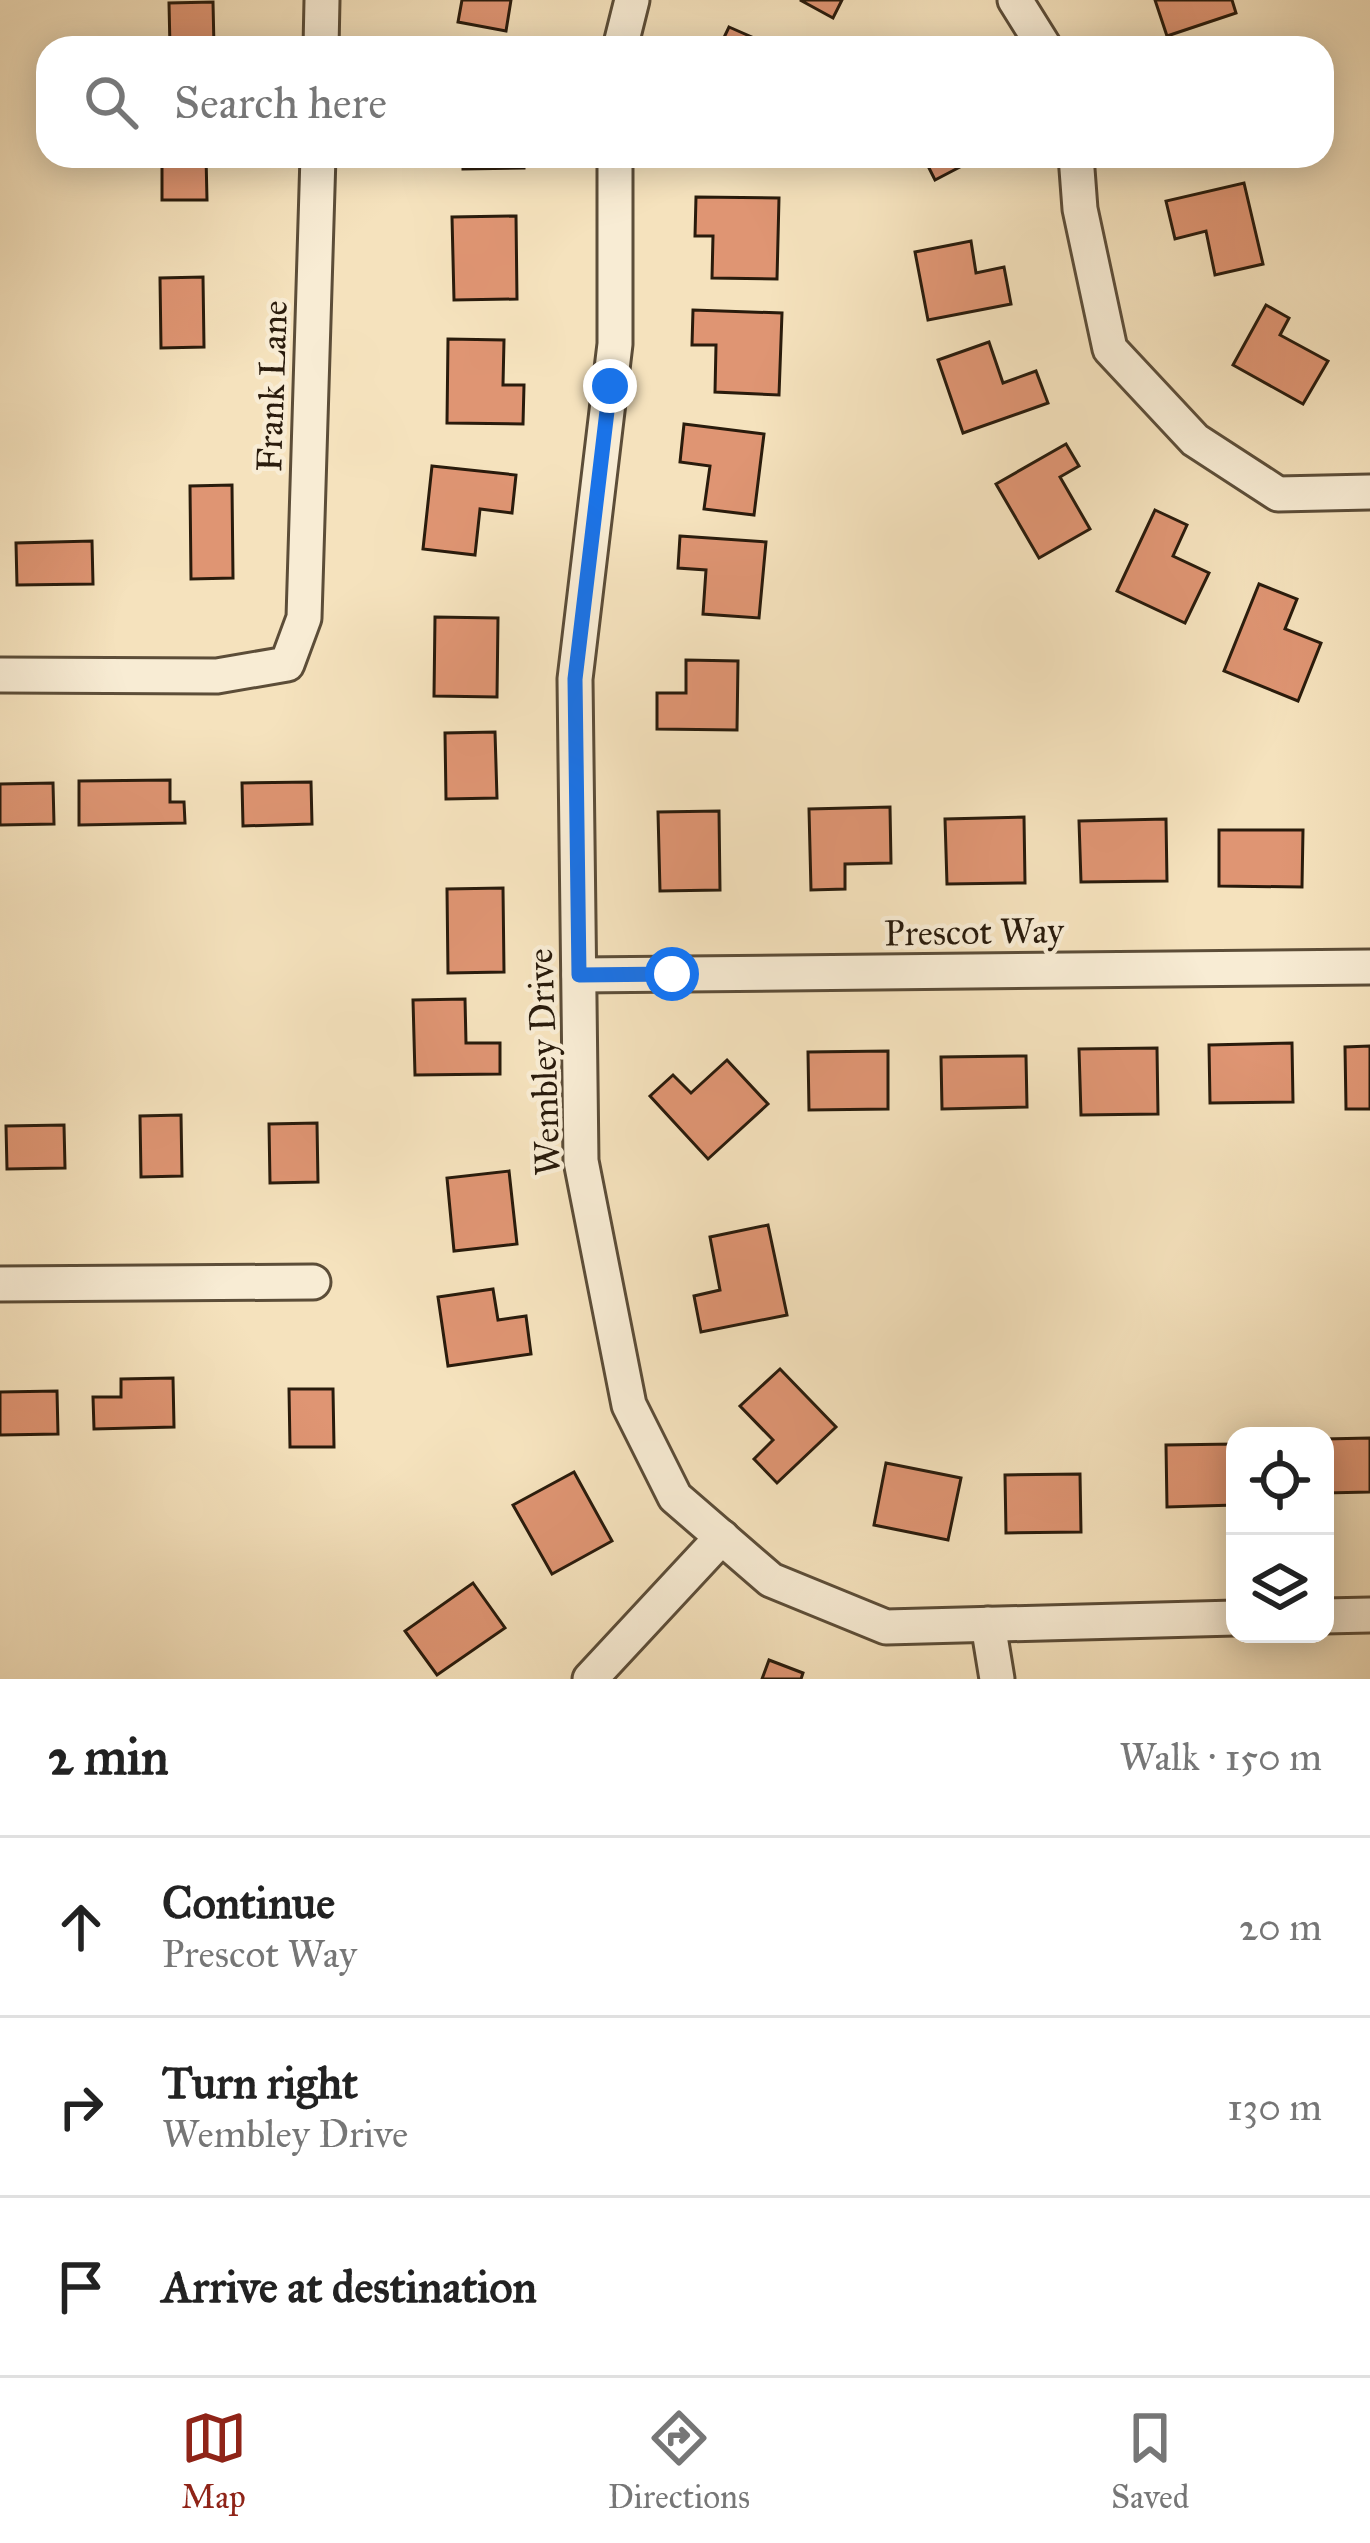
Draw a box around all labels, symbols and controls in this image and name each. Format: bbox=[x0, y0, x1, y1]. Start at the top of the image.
search box bbox=[36, 36, 1334, 168]
icon: search bbox=[78, 69, 144, 135]
text: Search here bbox=[174, 75, 387, 130]
street label: Frank Lane bbox=[247, 299, 297, 473]
route end bbox=[583, 359, 637, 413]
street label: Prescot Way bbox=[884, 908, 1065, 956]
route start bbox=[645, 947, 699, 1001]
street label: Wembley Drive bbox=[518, 948, 570, 1176]
map controls bbox=[1226, 1427, 1334, 1643]
button: locate bbox=[1226, 1427, 1334, 1535]
button: layers bbox=[1226, 1535, 1334, 1643]
text: 2 min bbox=[48, 1726, 169, 1788]
text: Walk · 150 m bbox=[1119, 1733, 1322, 1781]
text: Continue bbox=[162, 1875, 335, 1930]
icon: ahead bbox=[48, 1894, 114, 1960]
text: 20 m bbox=[1239, 1903, 1322, 1951]
text: Prescot Way bbox=[162, 1930, 357, 1978]
text: Turn right bbox=[162, 2055, 358, 2110]
icon: right bbox=[48, 2074, 114, 2140]
text: 130 m bbox=[1227, 2083, 1322, 2131]
text: Wembley Drive bbox=[162, 2110, 408, 2158]
icon: arrive bbox=[48, 2254, 114, 2320]
text: Arrive at destination bbox=[162, 2259, 537, 2314]
tab: Map bbox=[181, 2405, 247, 2517]
tab: Directions bbox=[608, 2405, 750, 2517]
tab: Saved bbox=[1111, 2405, 1189, 2517]

